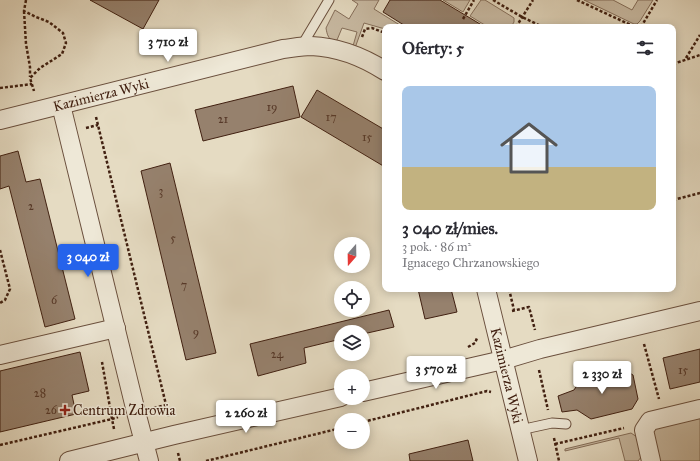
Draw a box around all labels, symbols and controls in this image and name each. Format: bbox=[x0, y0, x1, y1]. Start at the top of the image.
pin: 3 710 zł bbox=[127, 29, 209, 63]
text: 3 710 zł bbox=[148, 34, 188, 50]
icon: filters bbox=[634, 37, 656, 59]
text: Oferty: 5 bbox=[402, 38, 464, 59]
street label: Kazimierza Wyki bbox=[51, 75, 151, 115]
house number: 19 bbox=[266, 100, 278, 114]
house number: 17 bbox=[325, 110, 337, 124]
house number: 21 bbox=[218, 112, 229, 126]
icon: home bbox=[493, 112, 565, 184]
house number: 15 bbox=[362, 130, 373, 144]
house number: 3 bbox=[159, 184, 164, 198]
house number: 2 bbox=[28, 199, 34, 213]
text: 3 040 zł/mies. bbox=[402, 218, 498, 239]
house number: 5 bbox=[170, 231, 176, 245]
north arrow bbox=[334, 237, 370, 273]
map controls bbox=[334, 237, 370, 449]
text: 3 pok. · 86 m² bbox=[402, 239, 471, 255]
pin: 3 040 zł bbox=[47, 244, 129, 278]
text: 3 040 zł bbox=[67, 249, 109, 265]
text: Ignacego Chrzanowskiego bbox=[402, 255, 539, 271]
house number: 7 bbox=[181, 278, 187, 292]
button: locate bbox=[334, 281, 370, 317]
house number: 6 bbox=[51, 293, 58, 307]
house number: 9 bbox=[193, 325, 199, 339]
button: layers bbox=[334, 325, 370, 361]
street label: Kazimierza Wyki bbox=[487, 326, 527, 425]
house number: 24 bbox=[271, 347, 284, 361]
pin: 3 570 zł bbox=[395, 356, 477, 390]
text: 3 570 zł bbox=[416, 361, 456, 377]
pin: 2 330 zł bbox=[561, 361, 643, 395]
house number: 15 bbox=[678, 363, 689, 377]
text: 2 330 zł bbox=[582, 366, 622, 382]
button: + bbox=[334, 369, 370, 405]
house number: 28 bbox=[34, 386, 46, 400]
pin: 2 260 zł bbox=[205, 400, 287, 434]
place label: Centrum Zdrowia bbox=[73, 402, 175, 419]
house number: 26 bbox=[45, 403, 58, 417]
marker: Centrum Zdrowia bbox=[60, 405, 70, 415]
text: 2 260 zł bbox=[225, 405, 267, 421]
button: − bbox=[334, 413, 370, 449]

